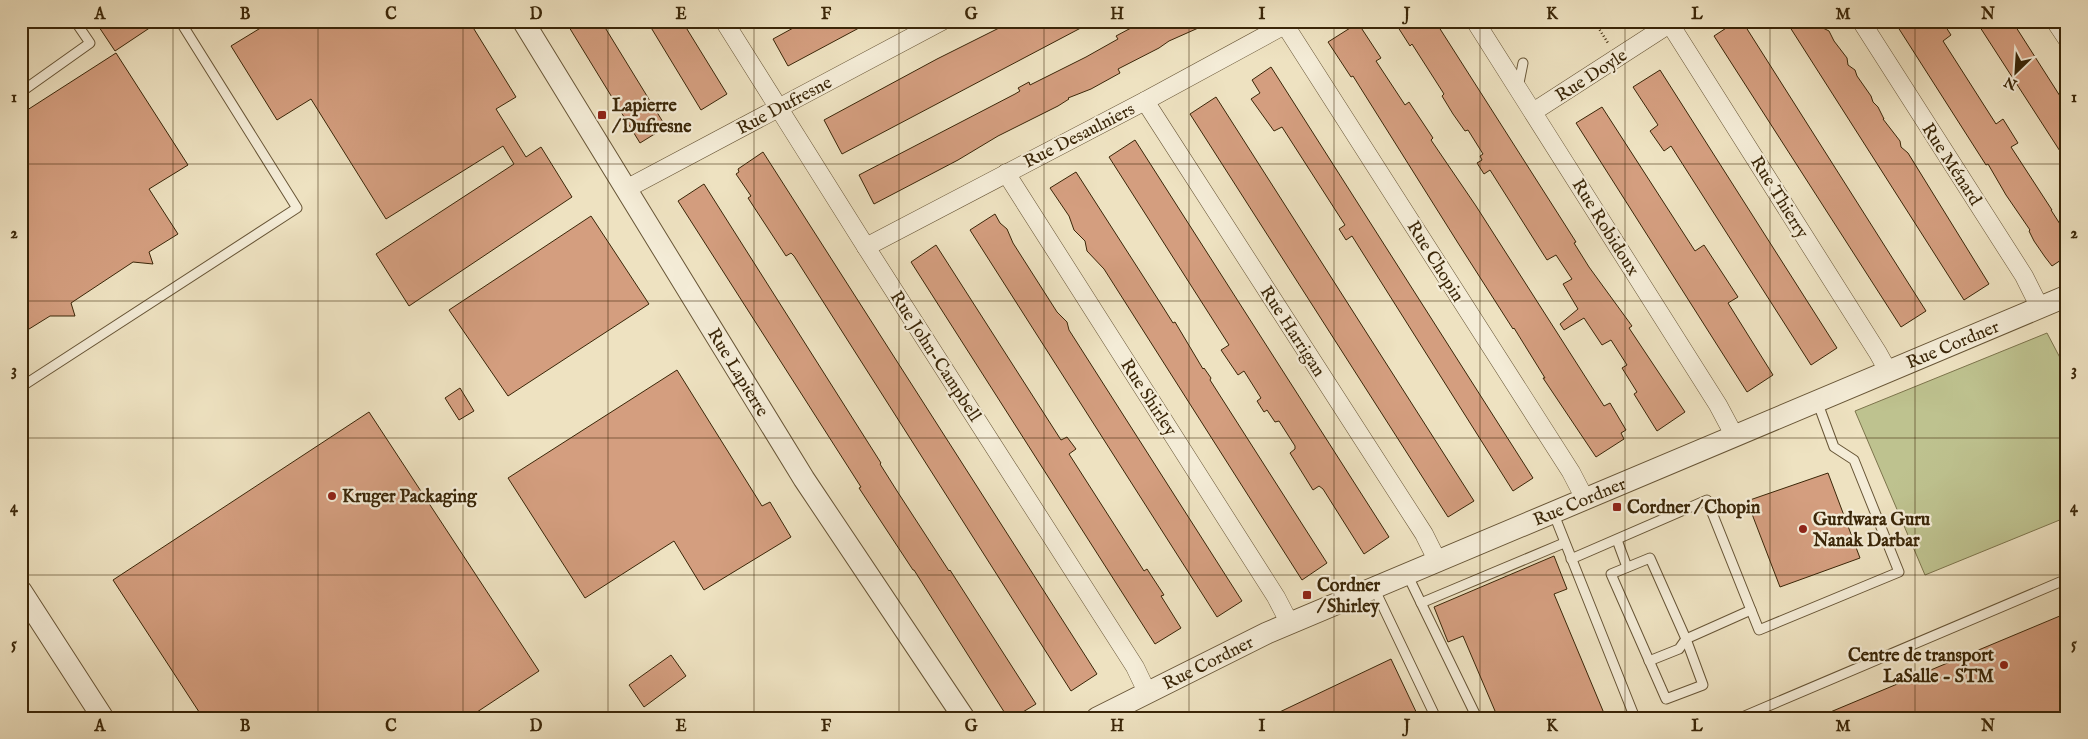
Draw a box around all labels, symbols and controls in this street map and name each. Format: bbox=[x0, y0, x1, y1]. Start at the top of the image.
text: A bbox=[94, 5, 107, 25]
text: B bbox=[240, 5, 251, 25]
text: C bbox=[385, 5, 397, 25]
text: D bbox=[530, 5, 543, 25]
text: E bbox=[675, 5, 687, 25]
text: F bbox=[821, 5, 832, 25]
text: G bbox=[965, 5, 978, 25]
text: H bbox=[1110, 5, 1124, 25]
text: I bbox=[1259, 5, 1266, 25]
text: J bbox=[1402, 5, 1411, 25]
text: K bbox=[1546, 5, 1559, 25]
text: L bbox=[1691, 5, 1703, 25]
text: M bbox=[1835, 5, 1851, 25]
text: N bbox=[1980, 5, 1995, 25]
street label: Rue Doyle bbox=[1552, 45, 1632, 108]
north arrow bbox=[1990, 48, 2040, 98]
street label: Rue Dufresne bbox=[733, 72, 836, 141]
text: N bbox=[2002, 72, 2021, 94]
text: 1 bbox=[11, 88, 17, 108]
text: 1 bbox=[2071, 88, 2077, 108]
place label: Lapierre / Dufresne bbox=[611, 95, 692, 139]
street label: Rue Desaulniers bbox=[1020, 98, 1139, 174]
marker: Lapierre / Dufresne bbox=[596, 109, 608, 121]
street label: Rue Ménard bbox=[1916, 119, 1986, 211]
street label: Rue Thierry bbox=[1744, 152, 1813, 243]
street label: Rue Robidoux bbox=[1566, 175, 1644, 281]
street label: Rue Chopin bbox=[1401, 217, 1469, 307]
text: 2 bbox=[10, 224, 18, 244]
text: 2 bbox=[2070, 224, 2078, 244]
street label: Rue Harrigan bbox=[1254, 282, 1330, 382]
street label: Rue John-Campbell bbox=[884, 287, 986, 427]
street label: Rue Cordner bbox=[1903, 316, 2003, 375]
street label: Rue Lapierre bbox=[701, 324, 773, 422]
street label: Rue Shirley bbox=[1114, 355, 1181, 441]
text: 3 bbox=[11, 361, 17, 381]
text: 3 bbox=[2071, 361, 2077, 381]
street label: Rue Cordner bbox=[1530, 473, 1630, 533]
place label: Kruger Packaging bbox=[342, 486, 478, 509]
marker: Kruger Packaging bbox=[326, 490, 338, 502]
place label: Cordner / Chopin bbox=[1627, 497, 1761, 520]
text: 4 bbox=[10, 498, 19, 518]
text: 4 bbox=[2070, 498, 2079, 518]
marker: Cordner / Chopin bbox=[1611, 501, 1623, 513]
place label: Gurdwara Guru Nanak Darbar bbox=[1812, 509, 1931, 553]
marker: Gurdwara Guru Nanak Darbar bbox=[1797, 523, 1809, 535]
place label: Cordner / Shirley bbox=[1316, 575, 1381, 619]
marker: Cordner / Shirley bbox=[1301, 589, 1313, 601]
street label: Rue Cordner bbox=[1159, 631, 1258, 696]
text: 5 bbox=[11, 635, 17, 655]
text: 5 bbox=[2071, 635, 2077, 655]
place label: Centre de transport LaSalle - STM bbox=[1848, 645, 1995, 689]
marker: Centre de transport LaSalle - STM bbox=[1998, 659, 2010, 671]
text: A bbox=[94, 717, 107, 737]
text: B bbox=[240, 717, 251, 737]
text: C bbox=[385, 717, 397, 737]
text: D bbox=[530, 717, 543, 737]
text: E bbox=[675, 717, 687, 737]
text: F bbox=[821, 717, 832, 737]
text: G bbox=[965, 717, 978, 737]
text: H bbox=[1110, 717, 1124, 737]
text: I bbox=[1259, 717, 1266, 737]
text: J bbox=[1402, 717, 1411, 737]
text: K bbox=[1546, 717, 1559, 737]
text: L bbox=[1691, 717, 1703, 737]
text: M bbox=[1835, 717, 1851, 737]
text: N bbox=[1980, 717, 1995, 737]

